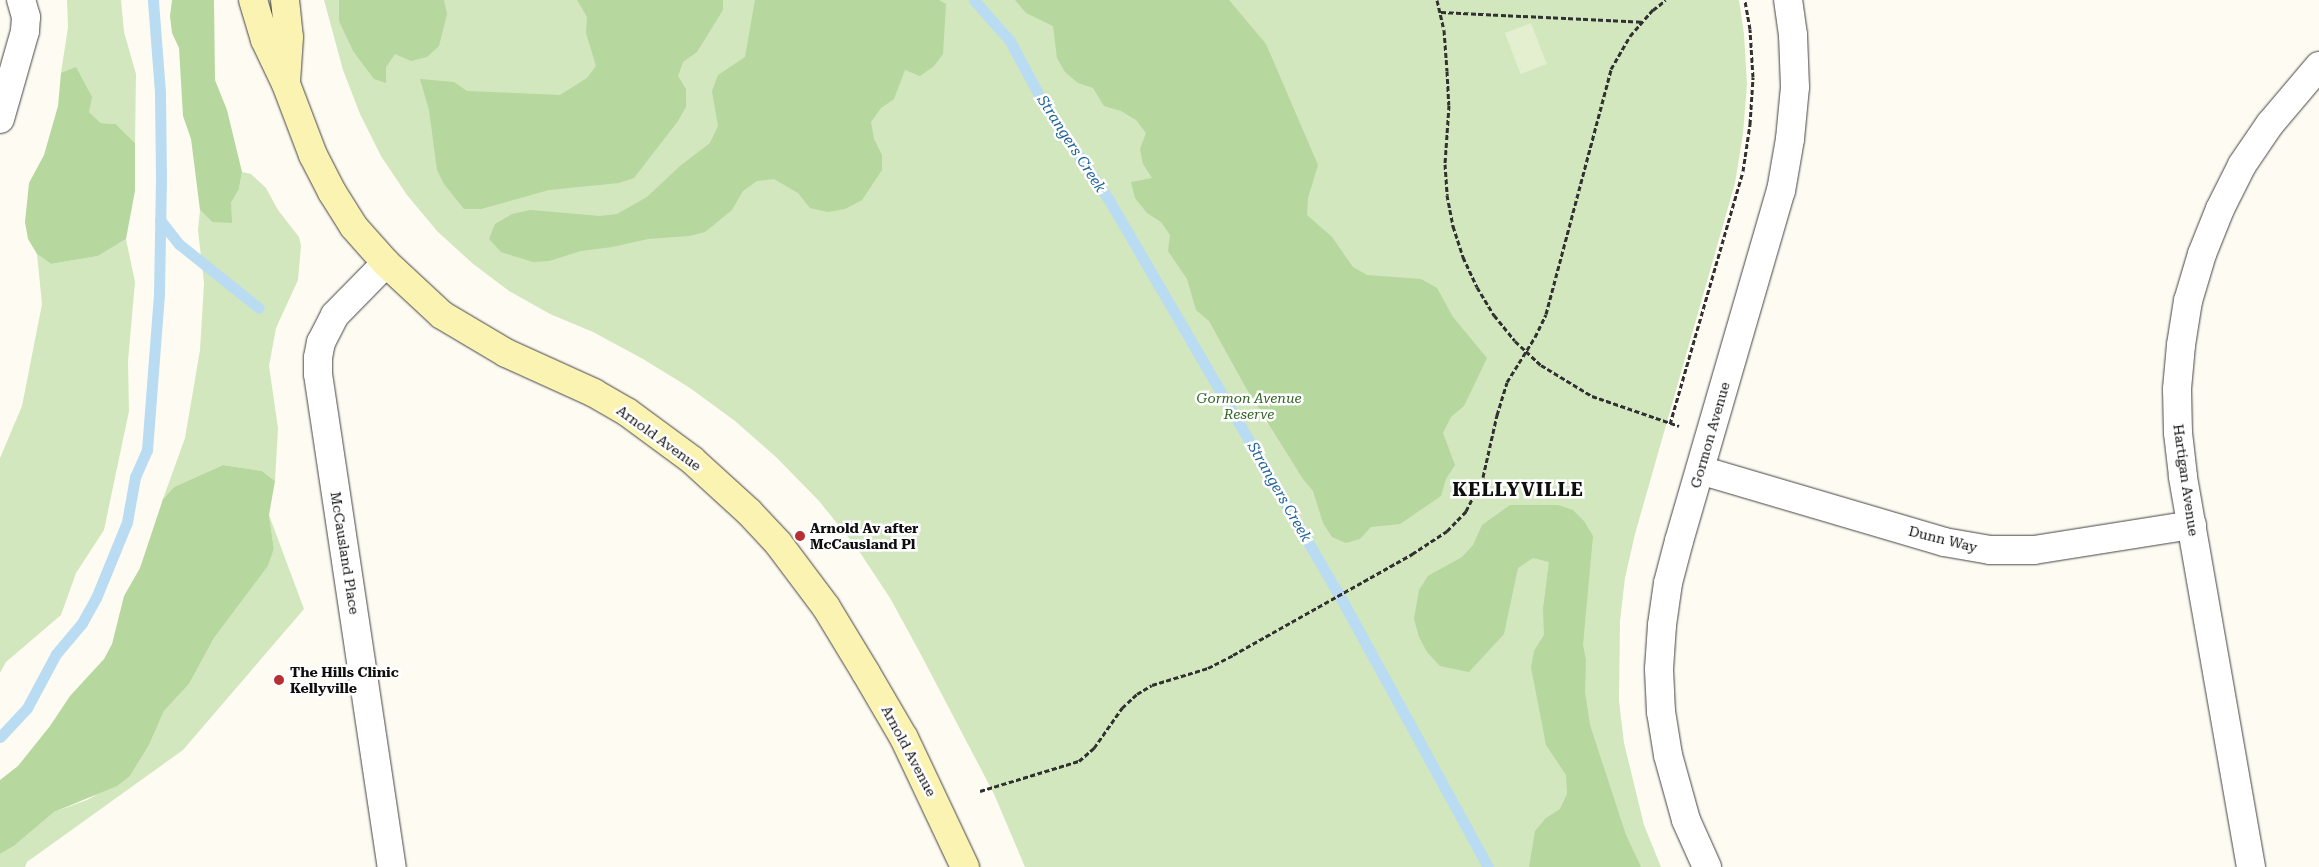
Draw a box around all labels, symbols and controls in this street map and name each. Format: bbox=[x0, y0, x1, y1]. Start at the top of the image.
water label: Strangers Creek bbox=[1033, 92, 1109, 196]
street label: Gormon Avenue bbox=[1687, 380, 1733, 490]
park label: Gormon Avenue Reserve bbox=[1197, 390, 1301, 422]
street label: Arnold Avenue bbox=[614, 402, 704, 474]
street label: Hartigan Avenue bbox=[2170, 423, 2202, 537]
water label: Strangers Creek bbox=[1243, 439, 1315, 545]
district label: KELLYVILLE bbox=[1451, 479, 1585, 501]
street label: McCausland Place bbox=[327, 490, 363, 616]
place label: Arnold Av after McCausland Pl bbox=[810, 520, 918, 552]
street label: Dunn Way bbox=[1907, 522, 1979, 556]
marker: Arnold Av after McCausland Pl bbox=[794, 530, 806, 542]
place label: The Hills Clinic Kellyville bbox=[290, 664, 399, 696]
marker: The Hills Clinic Kellyville bbox=[272, 673, 286, 687]
street label: Arnold Avenue bbox=[878, 703, 940, 799]

